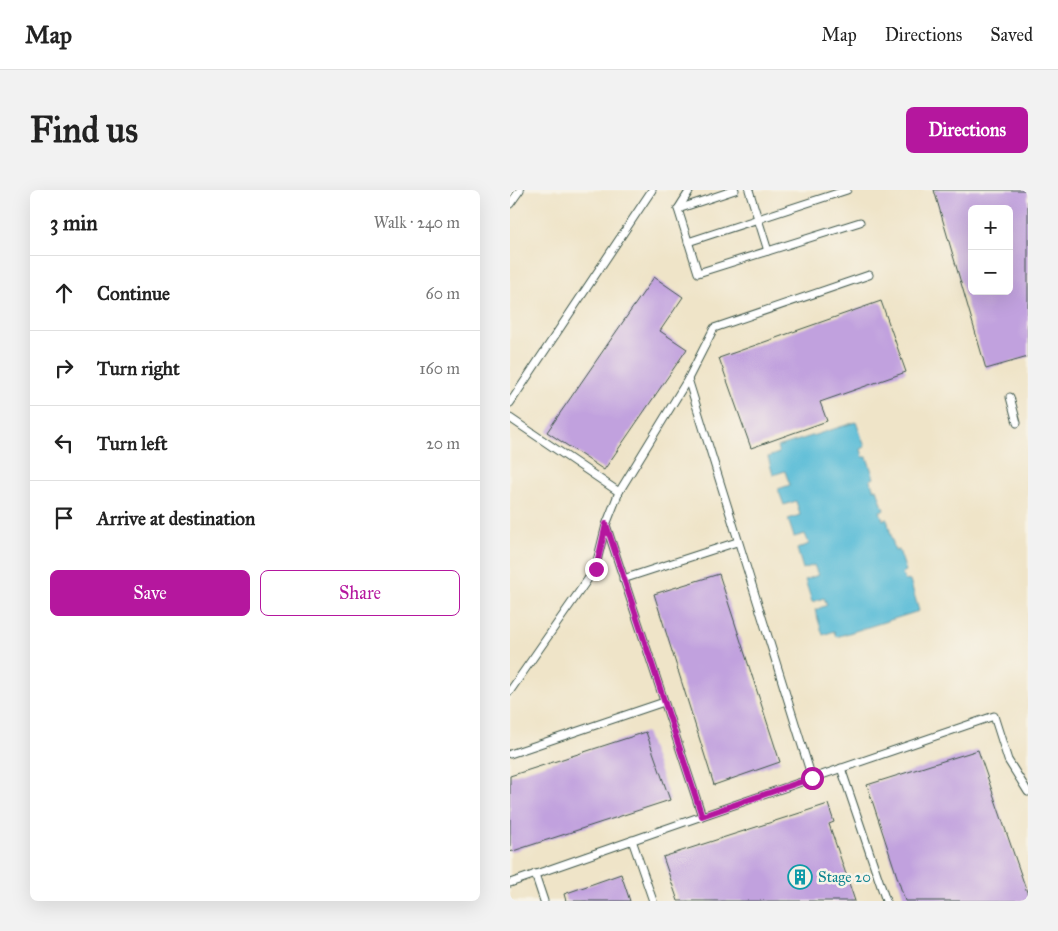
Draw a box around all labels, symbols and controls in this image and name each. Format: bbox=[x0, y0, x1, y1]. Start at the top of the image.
text: Map bbox=[25, 20, 72, 50]
text: Map bbox=[821, 24, 857, 46]
text: Directions bbox=[885, 24, 962, 46]
text: Saved bbox=[990, 24, 1033, 46]
button: Directions bbox=[906, 107, 1028, 153]
text: Find us bbox=[30, 109, 138, 152]
map controls bbox=[968, 205, 1013, 295]
button: + bbox=[968, 205, 1013, 250]
text: 3 min bbox=[50, 210, 98, 236]
text: Walk · 240 m bbox=[374, 213, 460, 232]
button: − bbox=[968, 250, 1013, 295]
icon: ahead bbox=[50, 279, 78, 307]
text: Continue bbox=[97, 282, 170, 305]
text: 60 m bbox=[426, 284, 460, 303]
icon: right bbox=[50, 354, 78, 382]
text: Turn right bbox=[97, 357, 180, 380]
text: 160 m bbox=[419, 359, 460, 378]
icon: left bbox=[50, 429, 78, 457]
text: Turn left bbox=[97, 432, 167, 455]
text: 20 m bbox=[426, 434, 460, 453]
icon: arrive bbox=[50, 504, 78, 532]
text: Arrive at destination bbox=[97, 507, 255, 530]
route end bbox=[585, 558, 608, 581]
button: Save bbox=[50, 570, 250, 616]
button: Share bbox=[260, 570, 460, 616]
route start bbox=[801, 767, 824, 790]
building icon: Stage 20 bbox=[787, 864, 813, 890]
place label: Stage 20 bbox=[818, 868, 871, 886]

